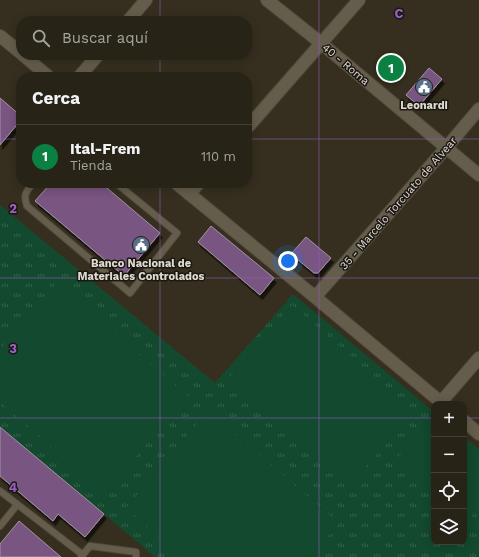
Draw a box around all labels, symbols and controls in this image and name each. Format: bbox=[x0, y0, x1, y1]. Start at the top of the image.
text: C bbox=[395, 6, 404, 21]
search box bbox=[16, 16, 252, 60]
icon: search bbox=[30, 27, 52, 49]
text: Buscar aquí bbox=[62, 29, 148, 47]
street label: 40 - Roma bbox=[320, 41, 372, 88]
pin: 1 bbox=[378, 53, 404, 83]
public building icon: Leonardi bbox=[414, 77, 434, 97]
text: Cerca bbox=[32, 88, 80, 108]
place label: Leonardi bbox=[400, 99, 448, 112]
street label: 35 - Marcelo Torcuato de Alvear bbox=[337, 134, 460, 272]
text: Ital-Frem bbox=[70, 140, 140, 158]
text: 1 bbox=[42, 149, 48, 164]
text: 110 m bbox=[201, 149, 236, 164]
text: Tienda bbox=[70, 158, 112, 173]
text: 2 bbox=[9, 201, 17, 216]
public building icon: Banco Nacional de Materiales Controlados bbox=[131, 235, 151, 255]
your location bbox=[278, 251, 298, 271]
place label: Banco Nacional de Materiales Controlados bbox=[78, 257, 205, 283]
text: 3 bbox=[9, 341, 17, 356]
map controls bbox=[431, 401, 467, 545]
button: + bbox=[431, 401, 467, 437]
button: − bbox=[431, 437, 467, 473]
button: locate bbox=[431, 473, 467, 509]
text: 4 bbox=[9, 480, 18, 495]
button: layers bbox=[431, 509, 467, 545]

